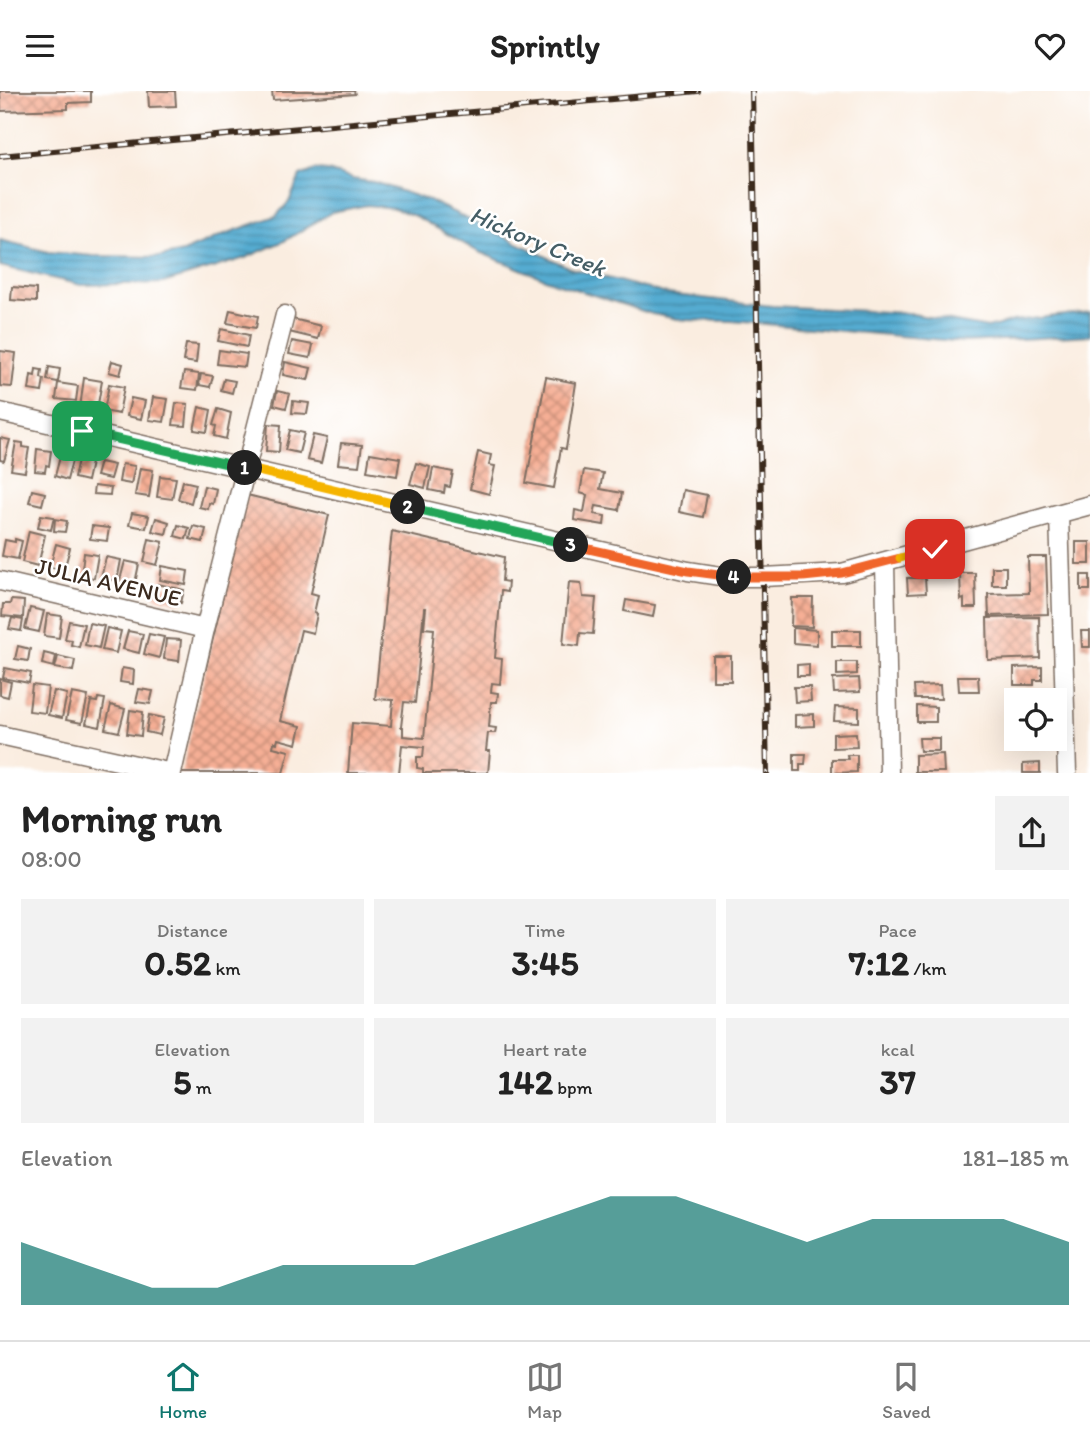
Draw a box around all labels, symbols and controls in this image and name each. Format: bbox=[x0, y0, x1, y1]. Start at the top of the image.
icon: menu bbox=[21, 27, 59, 65]
text: Sprintly bbox=[490, 27, 600, 65]
icon: heart bbox=[1031, 27, 1069, 65]
water label: Hickory Creek bbox=[466, 199, 612, 283]
pin bbox=[52, 401, 112, 461]
icon: arrive bbox=[63, 412, 101, 450]
pin: 1 bbox=[228, 451, 262, 485]
text: 1 bbox=[240, 456, 249, 479]
pin: 2 bbox=[390, 489, 426, 525]
text: 2 bbox=[403, 495, 413, 518]
pin bbox=[905, 519, 965, 579]
pin: 3 bbox=[554, 527, 588, 563]
icon: check bbox=[916, 530, 954, 568]
text: 3 bbox=[565, 533, 576, 556]
street label: JULIA AVENUE bbox=[32, 552, 184, 612]
pin: 4 bbox=[716, 559, 752, 595]
text: 4 bbox=[728, 565, 739, 588]
map controls bbox=[1004, 688, 1067, 751]
button: locate bbox=[1004, 688, 1067, 751]
text: Morning run bbox=[21, 796, 222, 842]
button: share bbox=[995, 796, 1069, 870]
text: 08:00 bbox=[21, 845, 82, 873]
text: Distance bbox=[157, 919, 228, 942]
text: Time bbox=[525, 919, 565, 942]
text: Pace bbox=[879, 919, 917, 942]
text: 0.52 bbox=[144, 942, 211, 984]
text: 3:45 bbox=[511, 942, 579, 984]
text: 7:12 bbox=[849, 942, 909, 984]
text: km bbox=[211, 957, 241, 980]
text: /km bbox=[909, 957, 947, 980]
text: Elevation bbox=[155, 1038, 230, 1061]
text: Heart rate bbox=[503, 1038, 587, 1061]
text: kcal bbox=[881, 1038, 915, 1061]
text: 5 bbox=[173, 1061, 191, 1103]
text: 142 bbox=[497, 1061, 553, 1103]
text: 37 bbox=[879, 1061, 916, 1103]
text: m bbox=[191, 1076, 212, 1099]
text: bpm bbox=[553, 1076, 593, 1099]
text: Elevation bbox=[21, 1144, 112, 1172]
text: 181–185 m bbox=[962, 1144, 1069, 1172]
tab: Home bbox=[159, 1358, 207, 1423]
tab: Map bbox=[526, 1358, 564, 1423]
tab: Saved bbox=[882, 1358, 931, 1423]

